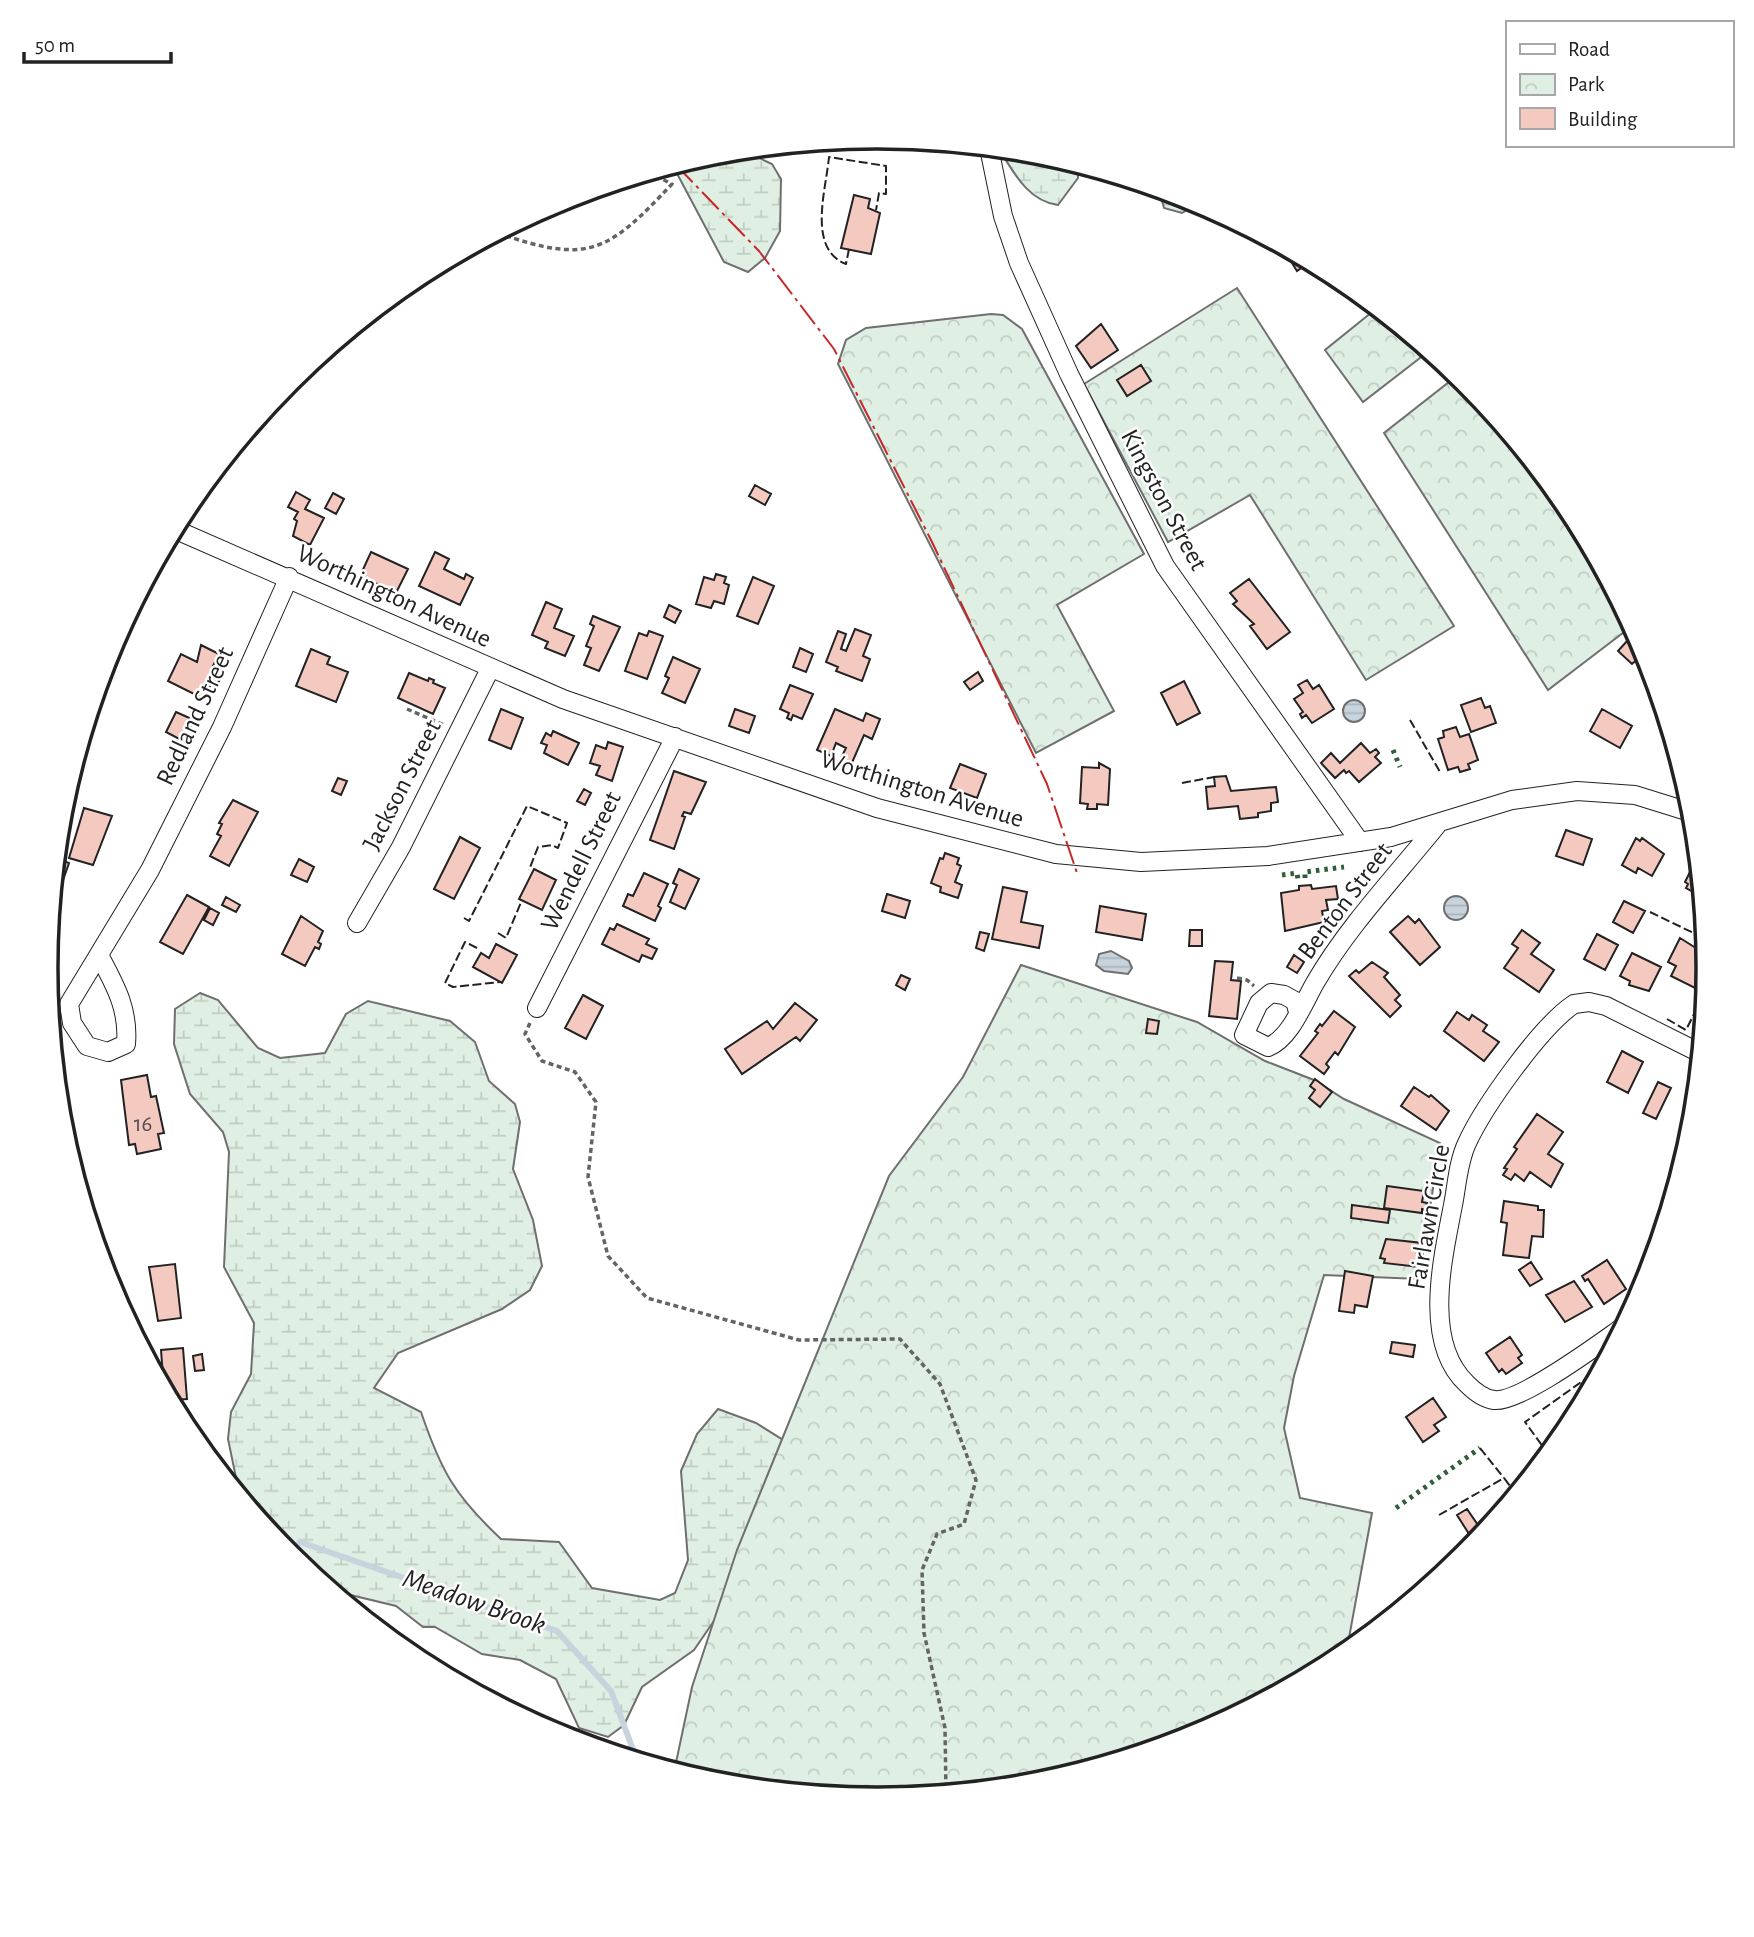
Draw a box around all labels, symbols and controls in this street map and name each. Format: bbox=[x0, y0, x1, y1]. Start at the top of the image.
scale bar bbox=[24, 21, 172, 65]
legend bbox=[1506, 21, 1733, 147]
text: 50 m bbox=[35, 35, 75, 56]
text: Road bbox=[1568, 39, 1610, 60]
text: Park bbox=[1568, 74, 1605, 95]
text: Building bbox=[1568, 109, 1638, 130]
street label: Kingston Street bbox=[1116, 425, 1212, 575]
street label: Worthington Avenue bbox=[293, 540, 495, 652]
street label: Redland Street bbox=[152, 643, 238, 789]
street label: Jackson Street bbox=[358, 716, 446, 854]
street label: Worthington Avenue bbox=[817, 746, 1027, 832]
street label: Wendell Street bbox=[536, 787, 626, 935]
street label: Benton Street bbox=[1293, 838, 1397, 964]
house number: 16 bbox=[134, 1113, 152, 1136]
street label: Fairlawn Circle bbox=[1403, 1142, 1455, 1292]
water label: Meadow Brook bbox=[399, 1564, 549, 1640]

